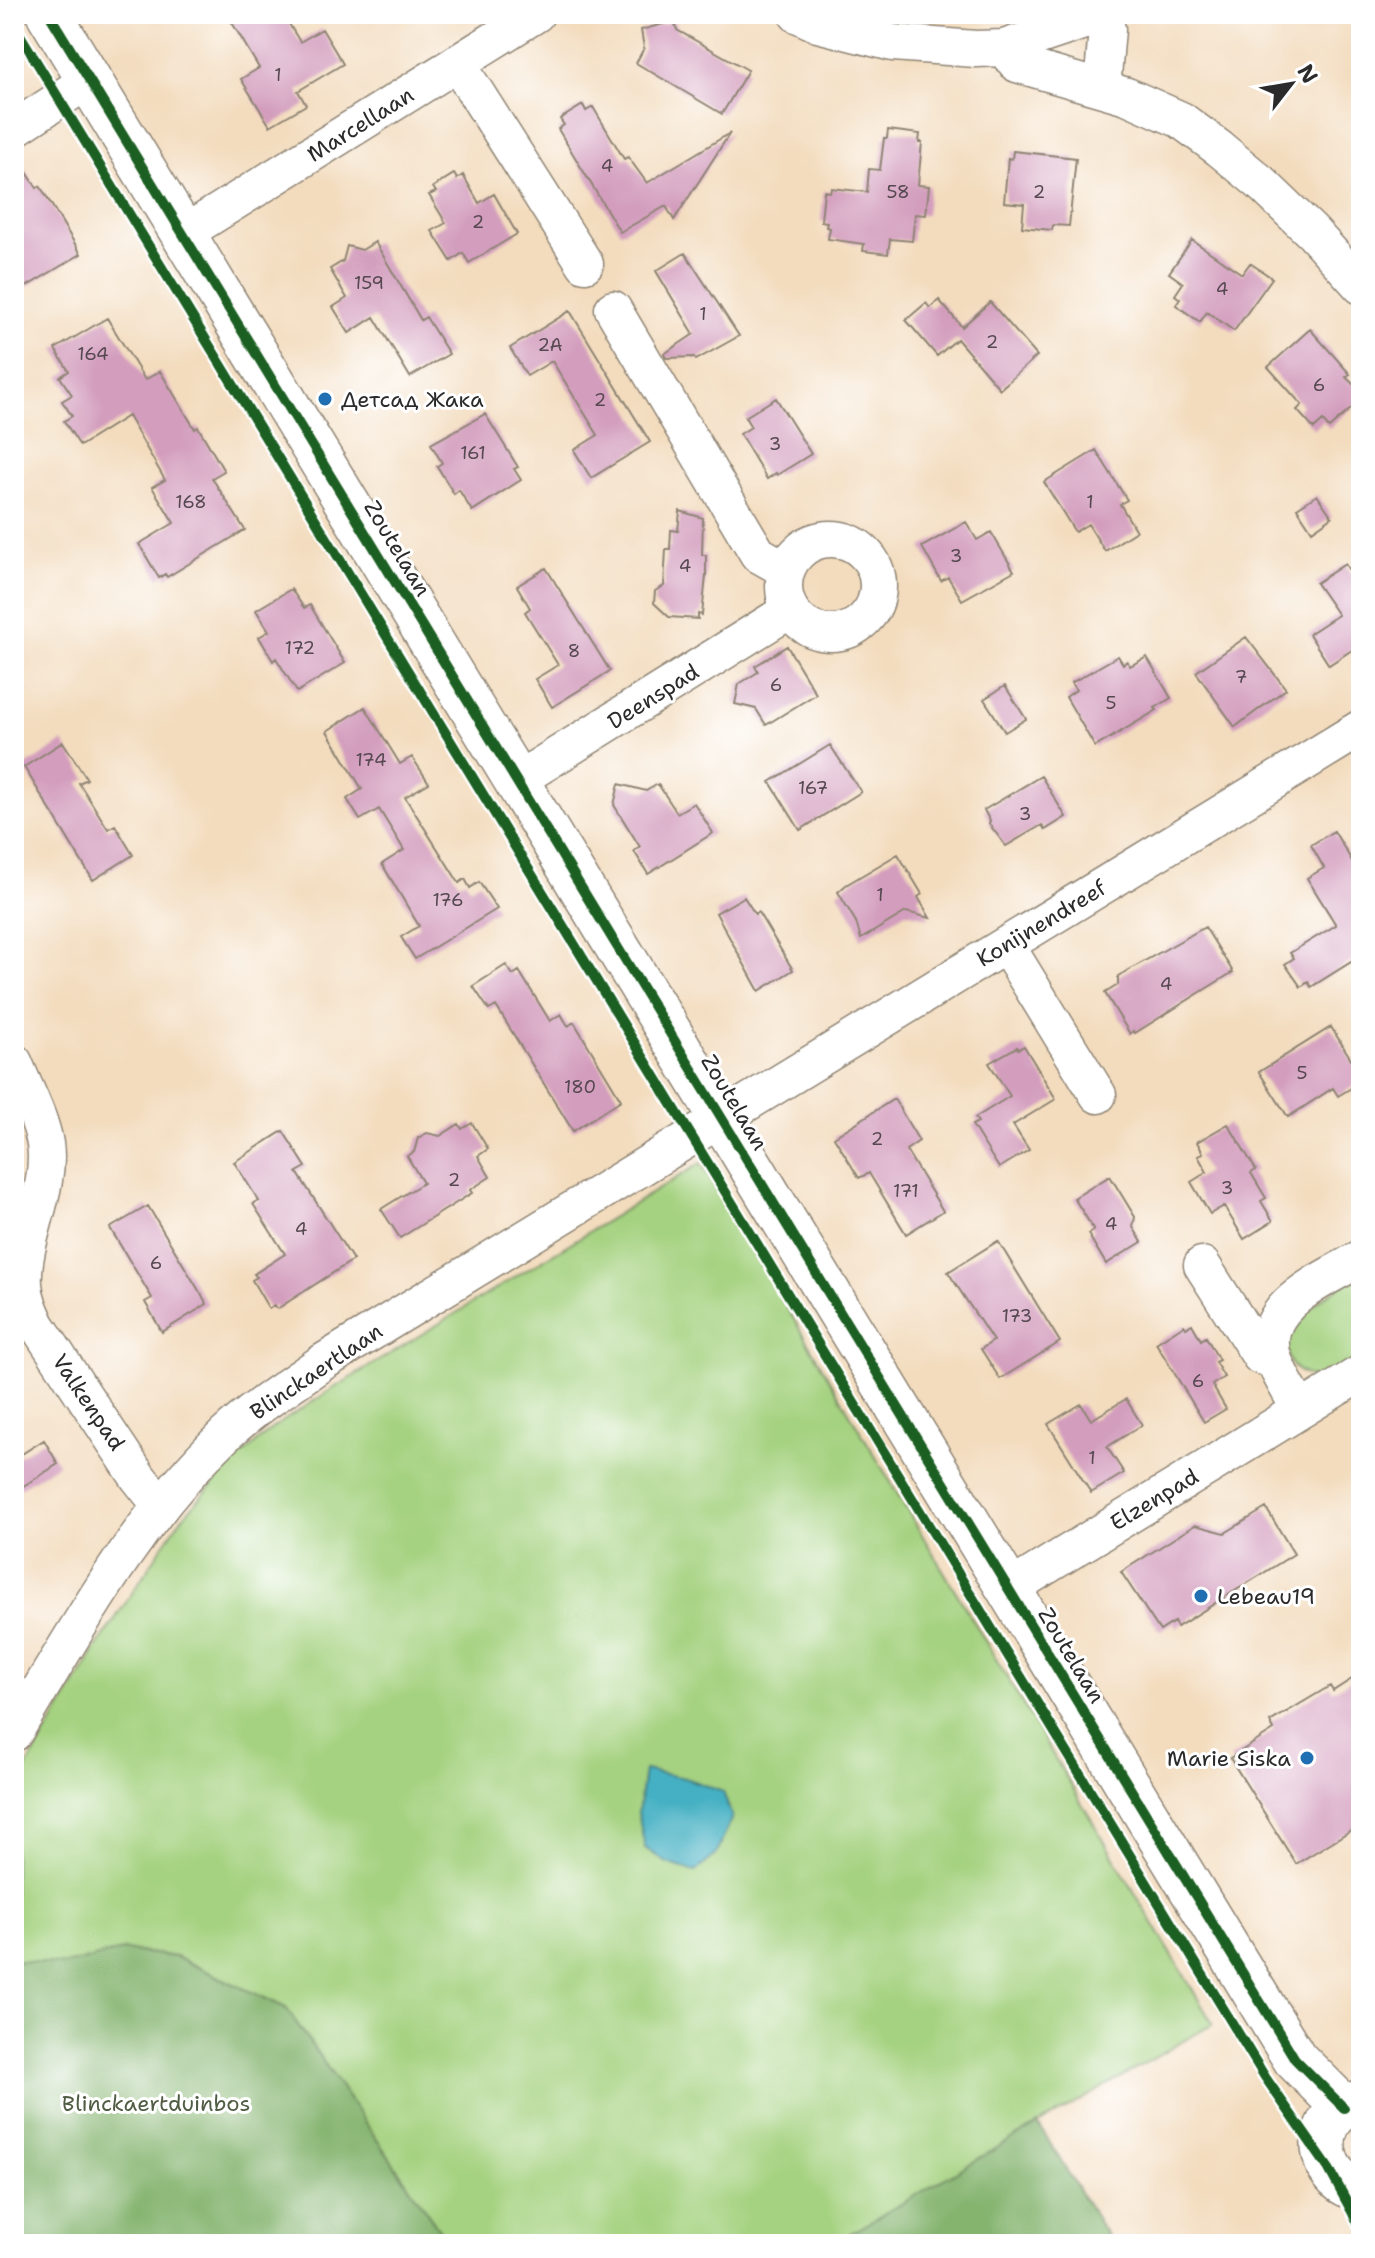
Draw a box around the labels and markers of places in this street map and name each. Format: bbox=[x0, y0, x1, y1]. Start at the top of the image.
place label: Детсад Жака bbox=[341, 385, 484, 414]
marker: Детсад Жака bbox=[316, 390, 334, 408]
place label: Lebeau19 bbox=[1217, 1582, 1315, 1611]
marker: Lebeau19 bbox=[1192, 1587, 1210, 1605]
place label: Marie Siska bbox=[1167, 1744, 1291, 1773]
marker: Marie Siska bbox=[1298, 1749, 1316, 1767]

